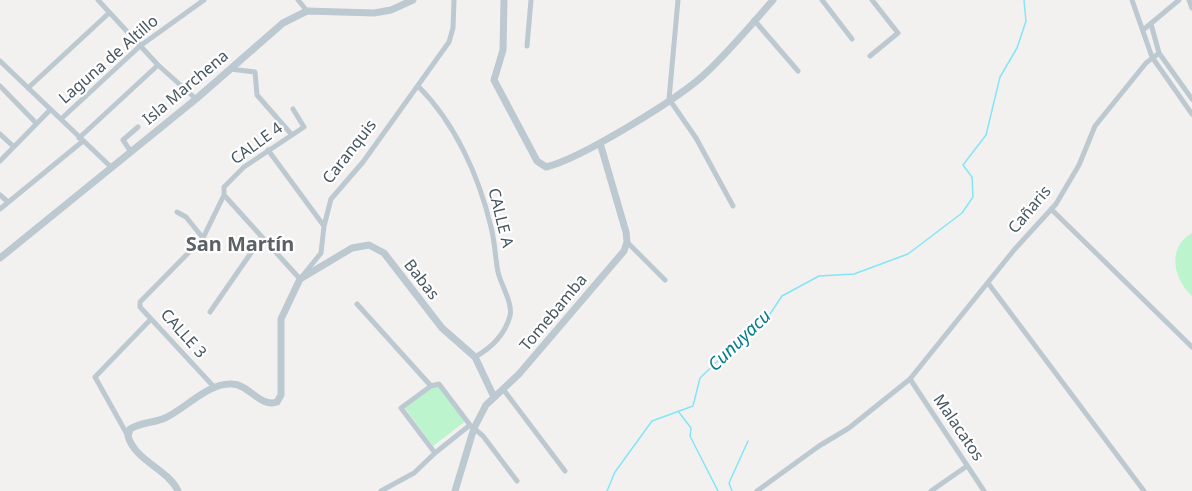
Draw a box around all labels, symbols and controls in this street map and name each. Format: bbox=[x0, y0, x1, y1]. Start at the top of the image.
street label: Laguna de Altillo bbox=[55, 12, 163, 108]
street label: Isla Marchena bbox=[139, 47, 233, 129]
street label: Caranquis bbox=[319, 116, 381, 188]
street label: CALLE 4 bbox=[227, 119, 287, 169]
street label: Cañaris bbox=[1005, 182, 1055, 238]
street label: CALLE A bbox=[483, 186, 517, 250]
district label: San Martín bbox=[186, 233, 294, 257]
street label: Babas bbox=[399, 256, 443, 304]
street label: Tomebamba bbox=[516, 271, 592, 355]
street label: CALLE 3 bbox=[156, 306, 210, 362]
water label: Cunuyacu bbox=[704, 306, 776, 376]
street label: Malacatos bbox=[929, 391, 987, 465]

